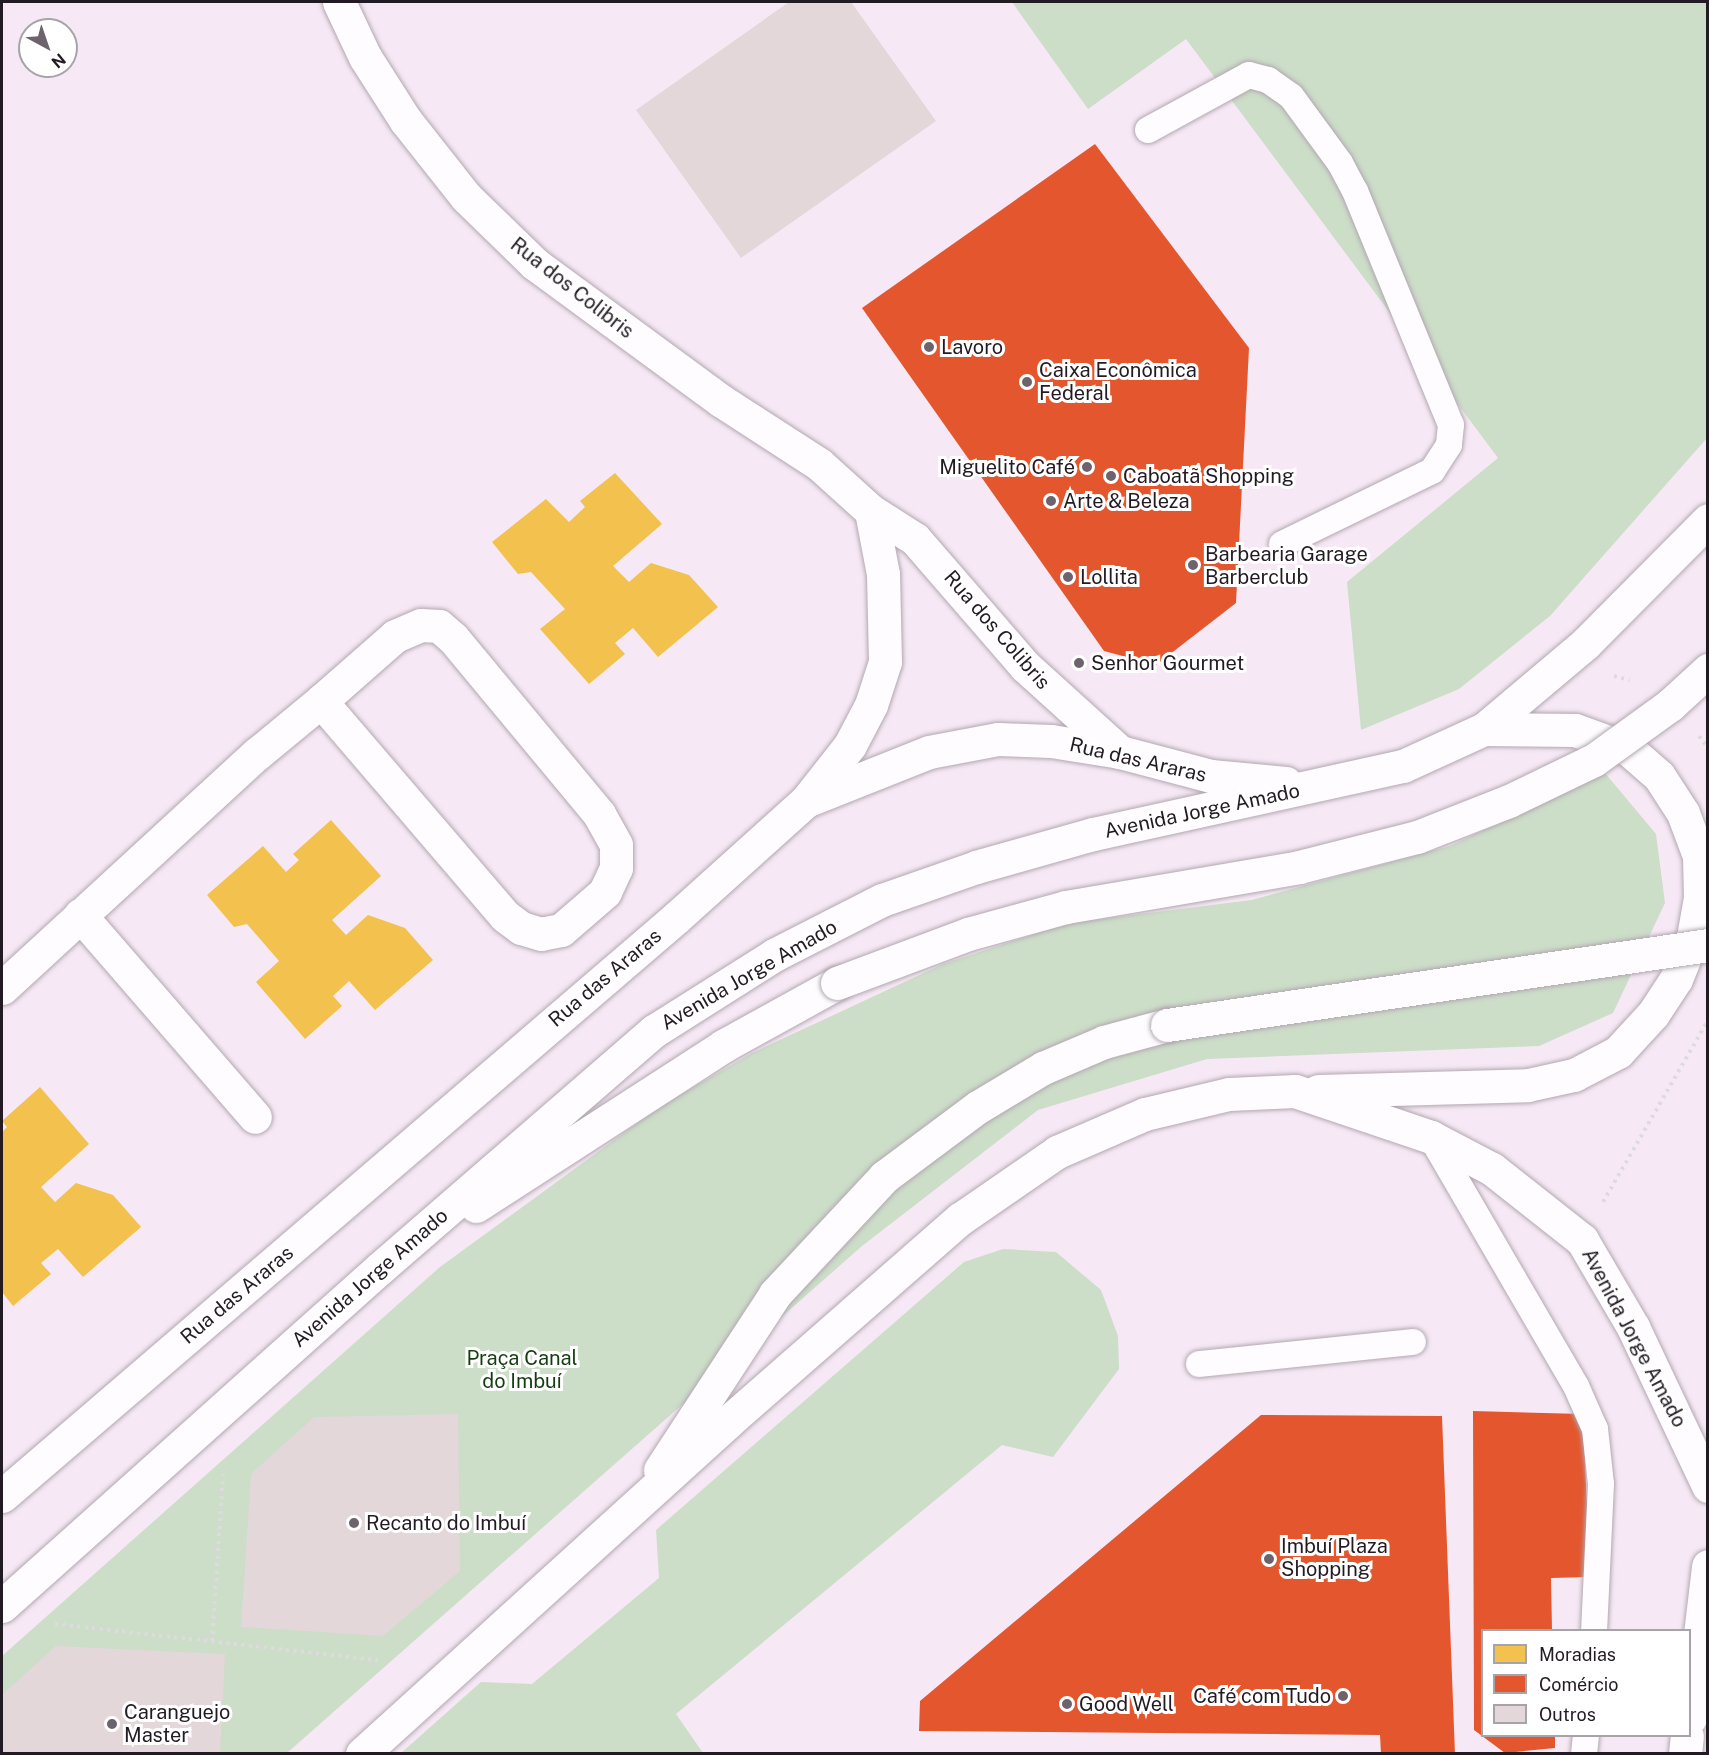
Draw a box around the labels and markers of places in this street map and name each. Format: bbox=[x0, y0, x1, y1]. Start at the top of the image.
place label: Lavoro bbox=[941, 335, 1003, 359]
marker: Lavoro bbox=[922, 340, 936, 354]
place label: Caixa Econômica Federal bbox=[1039, 358, 1197, 405]
marker: Caixa Econômica Federal bbox=[1020, 375, 1034, 389]
place label: Miguelito Café bbox=[939, 455, 1075, 479]
marker: Miguelito Café bbox=[1080, 460, 1094, 474]
place label: Caboatã Shopping bbox=[1123, 464, 1294, 488]
marker: Caboatã Shopping bbox=[1104, 469, 1118, 483]
place label: Arte & Beleza bbox=[1063, 489, 1190, 513]
marker: Arte & Beleza bbox=[1044, 494, 1058, 508]
place label: Barbearia Garage Barberclub bbox=[1205, 542, 1368, 589]
marker: Barbearia Garage Barberclub bbox=[1186, 558, 1200, 572]
place label: Lollita bbox=[1080, 565, 1138, 589]
marker: Lollita bbox=[1061, 570, 1075, 584]
place label: Senhor Gourmet bbox=[1091, 651, 1244, 675]
marker: Senhor Gourmet bbox=[1072, 656, 1086, 670]
place label: Recanto do Imbuí bbox=[366, 1511, 527, 1535]
marker: Recanto do Imbuí bbox=[347, 1516, 361, 1530]
place label: Imbuí Plaza Shopping bbox=[1281, 1535, 1388, 1582]
marker: Imbuí Plaza Shopping bbox=[1262, 1552, 1276, 1566]
place label: Café com Tudo bbox=[1193, 1684, 1331, 1708]
marker: Café com Tudo bbox=[1336, 1689, 1350, 1703]
place label: Good Well bbox=[1079, 1692, 1174, 1716]
marker: Good Well bbox=[1060, 1697, 1074, 1711]
place label: Caranguejo Master bbox=[124, 1700, 230, 1747]
marker: Caranguejo Master bbox=[105, 1717, 119, 1731]

